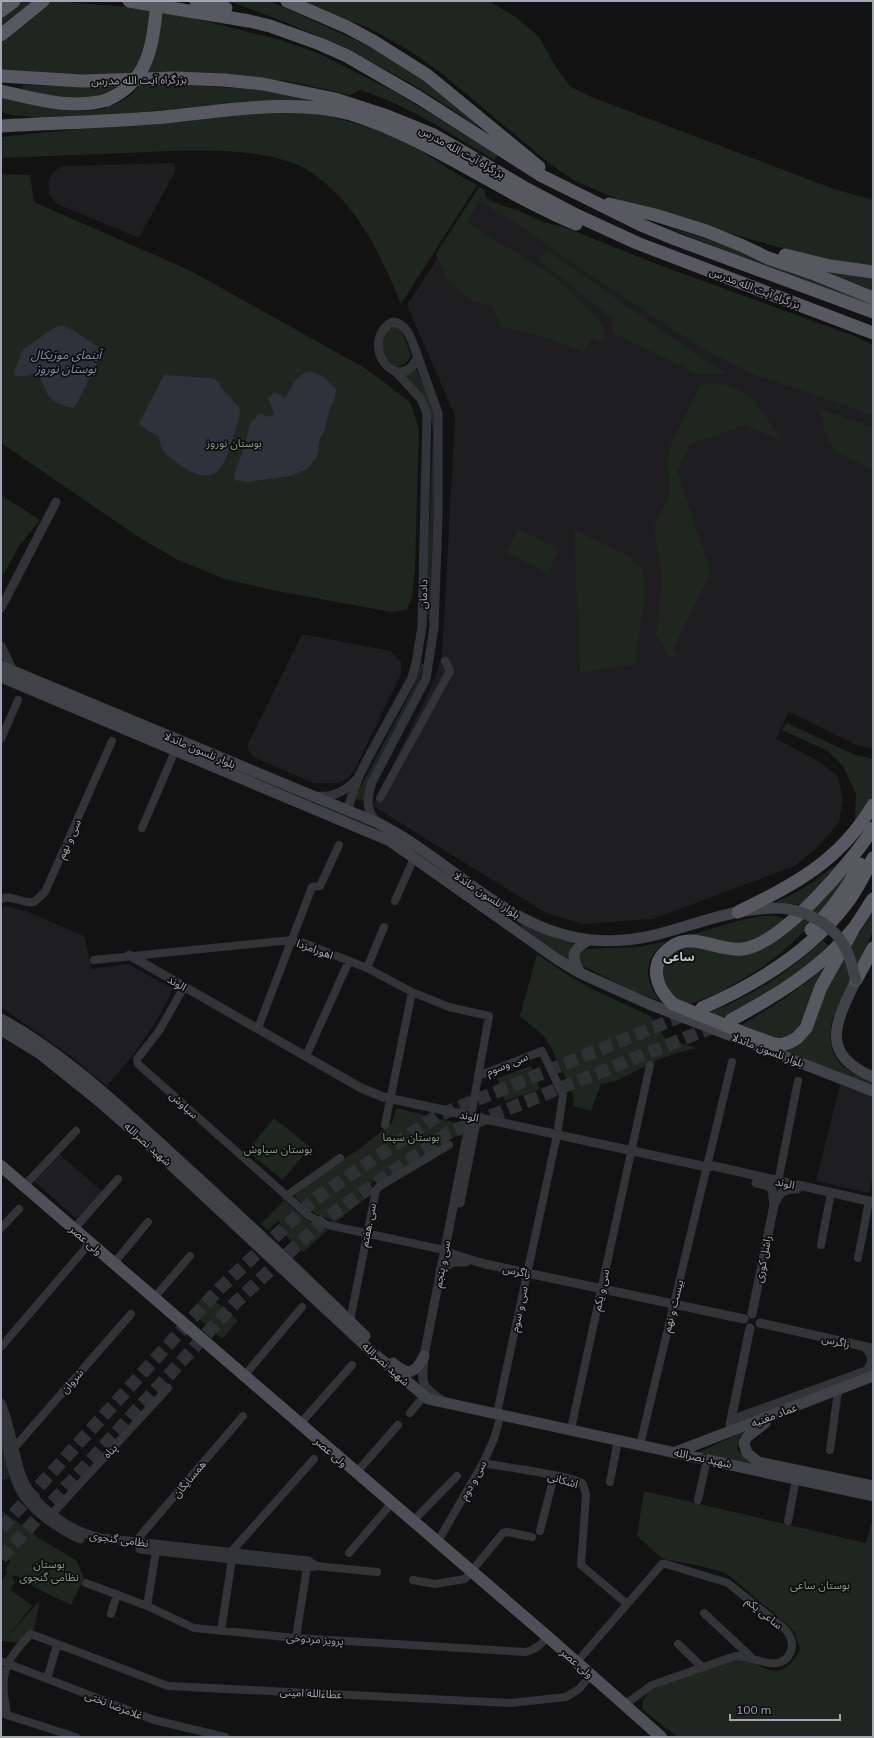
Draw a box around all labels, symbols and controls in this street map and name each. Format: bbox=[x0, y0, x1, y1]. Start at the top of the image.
street label: بزرگراه آیت الله مدرس bbox=[91, 72, 187, 88]
street label: بزرگراه آیت الله مدرس bbox=[417, 123, 507, 181]
street label: بزرگراه آیت الله مدرس bbox=[708, 264, 802, 312]
water label: آبنمای موزیکال بوستان نوروز bbox=[31, 347, 104, 376]
park label: بوستان نوروز bbox=[205, 436, 262, 450]
street label: دادمان bbox=[416, 579, 430, 609]
street label: بلوار نلسون ماندلا bbox=[162, 729, 238, 771]
street label: سی و نهم bbox=[54, 817, 86, 862]
street label: بلوار نلسون ماندلا bbox=[451, 868, 523, 922]
street label: اهورامزدا bbox=[295, 936, 335, 962]
district label: ساعی bbox=[663, 949, 695, 964]
street label: الوند bbox=[165, 972, 189, 994]
street label: بلوار نلسون ماندلا bbox=[730, 1030, 806, 1070]
street label: سی وسوم bbox=[484, 1049, 531, 1080]
street label: سیاوش bbox=[167, 1088, 202, 1122]
street label: الوند bbox=[458, 1107, 480, 1125]
street label: شهید نصرالله bbox=[121, 1119, 175, 1169]
park label: بوستان سیما bbox=[383, 1130, 439, 1144]
park label: بوستان سیاوش bbox=[244, 1142, 312, 1156]
street label: الوند bbox=[774, 1174, 796, 1192]
street label: سی .هفتم bbox=[357, 1202, 381, 1248]
street label: ولی عصر bbox=[66, 1221, 105, 1258]
street label: راشل کوری bbox=[752, 1234, 774, 1284]
street label: سی و پنجم bbox=[431, 1239, 455, 1289]
street label: زاگرس bbox=[502, 1261, 532, 1281]
street label: سی و یکم bbox=[590, 1267, 614, 1313]
street label: بیست و نهم bbox=[660, 1278, 688, 1334]
street label: سی و سوم bbox=[507, 1284, 532, 1333]
street label: زاگرس bbox=[821, 1331, 851, 1351]
street label: شهید نصرالله bbox=[359, 1339, 413, 1389]
street label: شروان bbox=[58, 1366, 87, 1396]
street label: عماد مغنیه bbox=[749, 1400, 799, 1430]
street label: ولی عصر bbox=[311, 1433, 350, 1470]
street label: پناه bbox=[100, 1441, 121, 1462]
street label: شهید نصرالله bbox=[673, 1445, 733, 1471]
street label: همسایگان bbox=[169, 1457, 209, 1501]
street label: سی و دوم bbox=[456, 1458, 491, 1503]
street label: اشکانی bbox=[546, 1469, 580, 1491]
street label: نظامی گنجوی bbox=[89, 1528, 150, 1550]
park label: بوستان نظامی گنجوی bbox=[19, 1557, 79, 1584]
park label: بوستان ساعی bbox=[790, 1578, 850, 1592]
street label: ساعی یکم bbox=[741, 1594, 786, 1634]
street label: پرویز مردوخی bbox=[286, 1630, 344, 1649]
street label: ولی عصر bbox=[557, 1644, 596, 1681]
street label: عطاءالله امینی bbox=[279, 1684, 343, 1702]
street label: غلامرضا تختی bbox=[83, 1688, 145, 1723]
scale bar bbox=[730, 1696, 840, 1722]
text: 100 m bbox=[736, 1702, 771, 1717]

